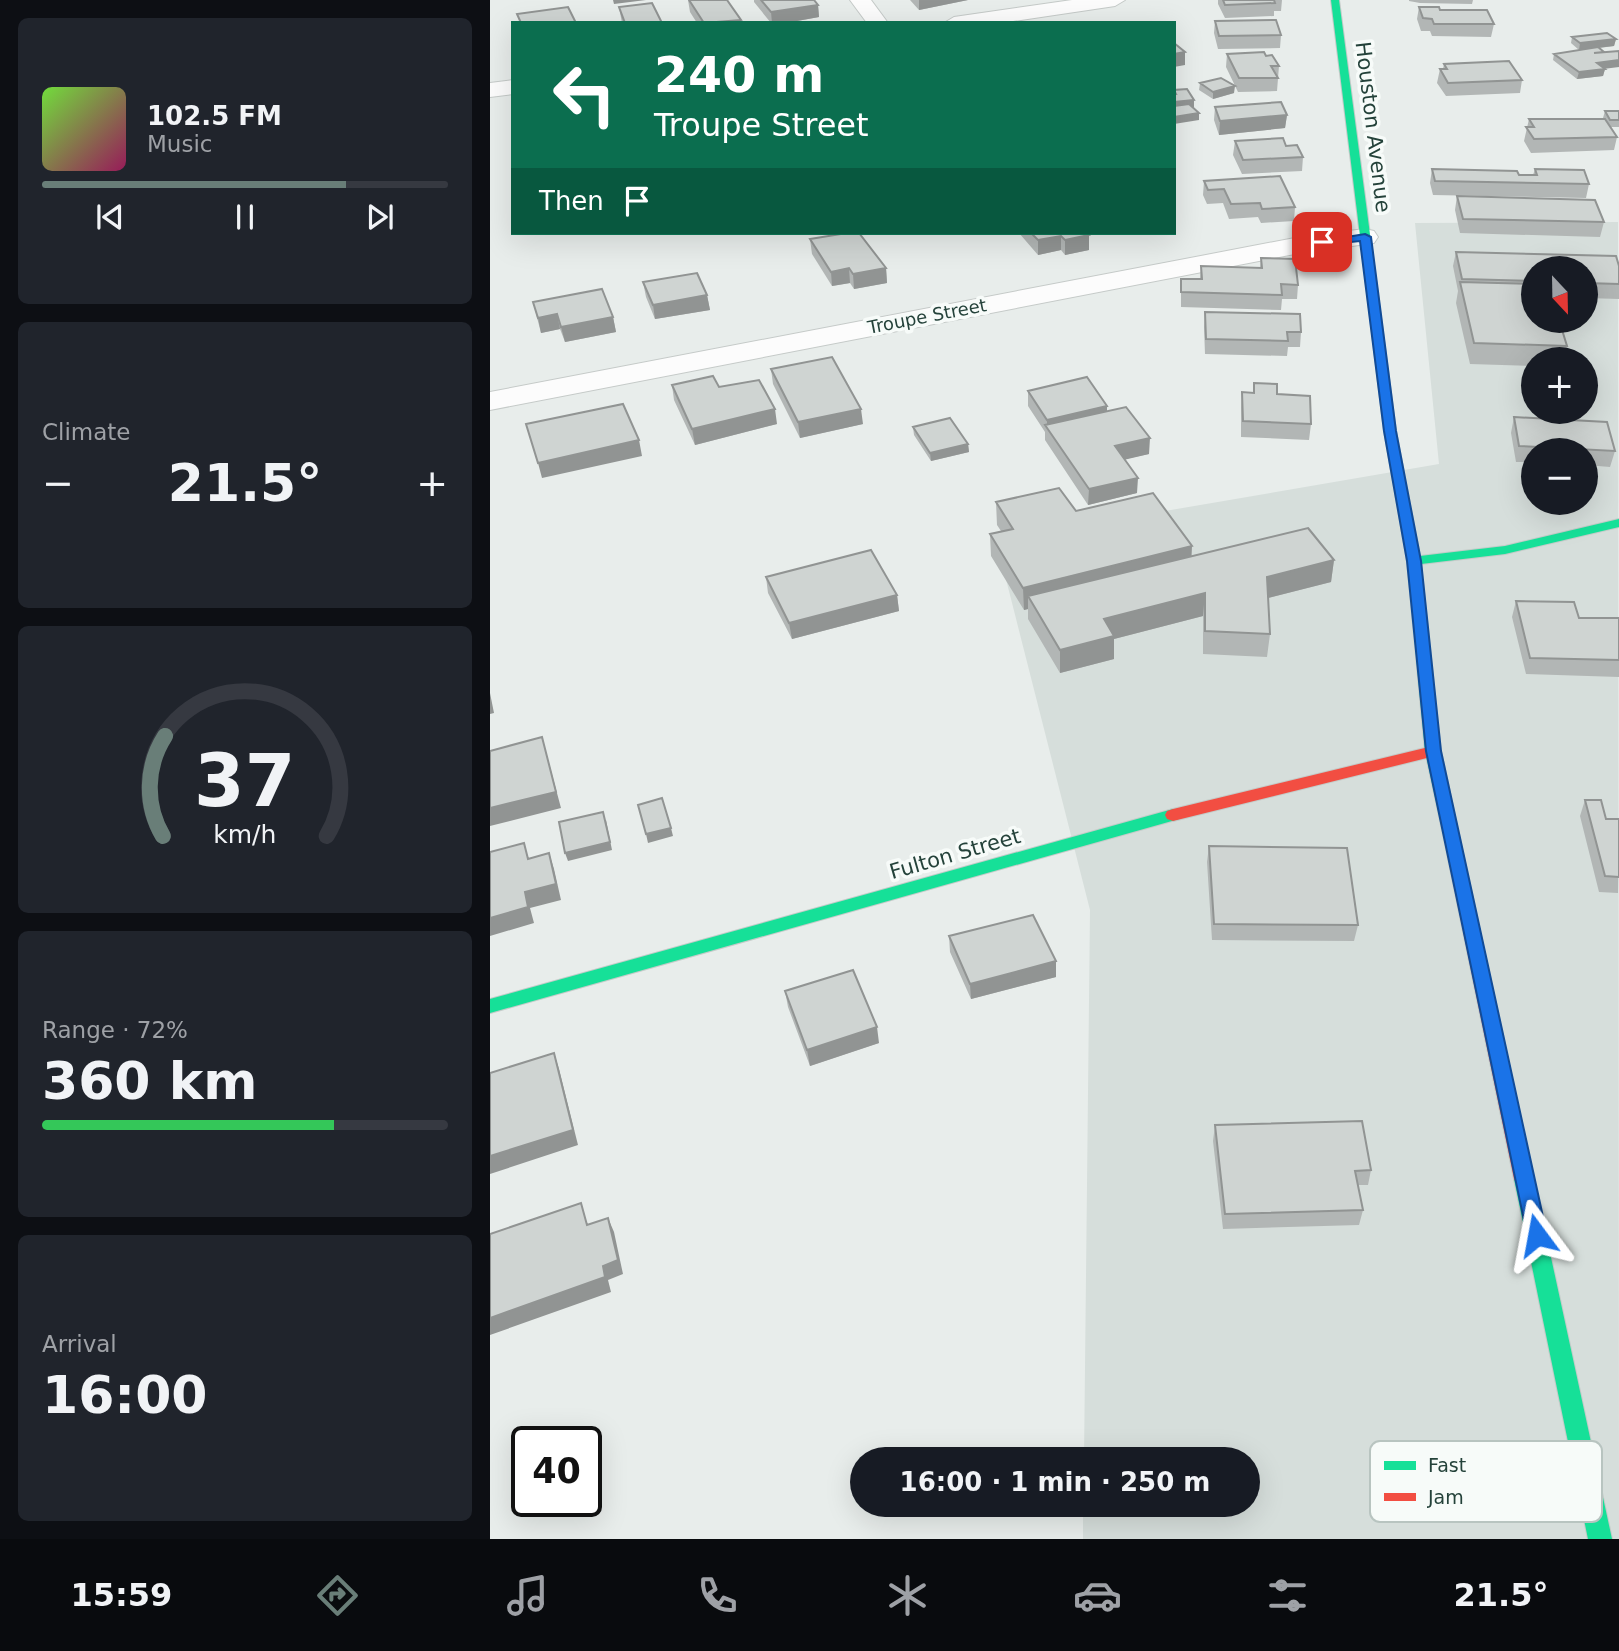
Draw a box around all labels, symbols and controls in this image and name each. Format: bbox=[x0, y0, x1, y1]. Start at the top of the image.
street label: Houston Avenue bbox=[1351, 40, 1395, 214]
text: 240 m bbox=[654, 47, 824, 104]
icon: left bbox=[539, 49, 630, 140]
text: 102.5 FM bbox=[147, 101, 282, 131]
text: Troupe Street bbox=[654, 106, 869, 144]
text: Music bbox=[147, 131, 212, 157]
icon: arrive bbox=[618, 182, 656, 220]
text: Then bbox=[539, 186, 604, 216]
icon: previous bbox=[91, 198, 129, 236]
icon: pause bbox=[226, 198, 264, 236]
icon: next bbox=[361, 198, 399, 236]
pin bbox=[1292, 212, 1352, 272]
icon: arrive bbox=[1303, 223, 1341, 261]
north arrow bbox=[1521, 256, 1598, 332]
map controls bbox=[1521, 256, 1598, 515]
street label: Troupe Street bbox=[865, 294, 988, 338]
button: + bbox=[1521, 347, 1598, 424]
text: Climate bbox=[42, 419, 131, 445]
button: − bbox=[1521, 438, 1598, 515]
text: 21.5° bbox=[168, 453, 322, 513]
text: − bbox=[42, 461, 74, 505]
text: + bbox=[416, 461, 448, 505]
text: 37 bbox=[194, 738, 296, 823]
text: km/h bbox=[213, 819, 277, 848]
street label: Fulton Street bbox=[887, 824, 1023, 884]
text: Range · 72% bbox=[42, 1017, 188, 1043]
text: 360 km bbox=[42, 1051, 257, 1111]
position arrow bbox=[1500, 1198, 1574, 1272]
text: Arrival bbox=[42, 1331, 117, 1357]
text: 16:00 bbox=[42, 1365, 208, 1425]
speed limit sign: 40 bbox=[511, 1426, 602, 1517]
legend bbox=[1370, 1441, 1602, 1522]
text: Fast bbox=[1428, 1454, 1466, 1476]
text: 16:00 · 1 min · 250 m bbox=[900, 1467, 1210, 1497]
text: Jam bbox=[1427, 1486, 1464, 1508]
icon: directions bbox=[313, 1571, 362, 1620]
icon: music bbox=[503, 1571, 552, 1620]
icon: phone bbox=[693, 1571, 742, 1620]
icon: climate bbox=[883, 1571, 932, 1620]
icon: car bbox=[1073, 1571, 1122, 1620]
icon: filters bbox=[1263, 1571, 1312, 1620]
text: 15:59 bbox=[71, 1576, 172, 1614]
text: 21.5° bbox=[1453, 1576, 1548, 1614]

